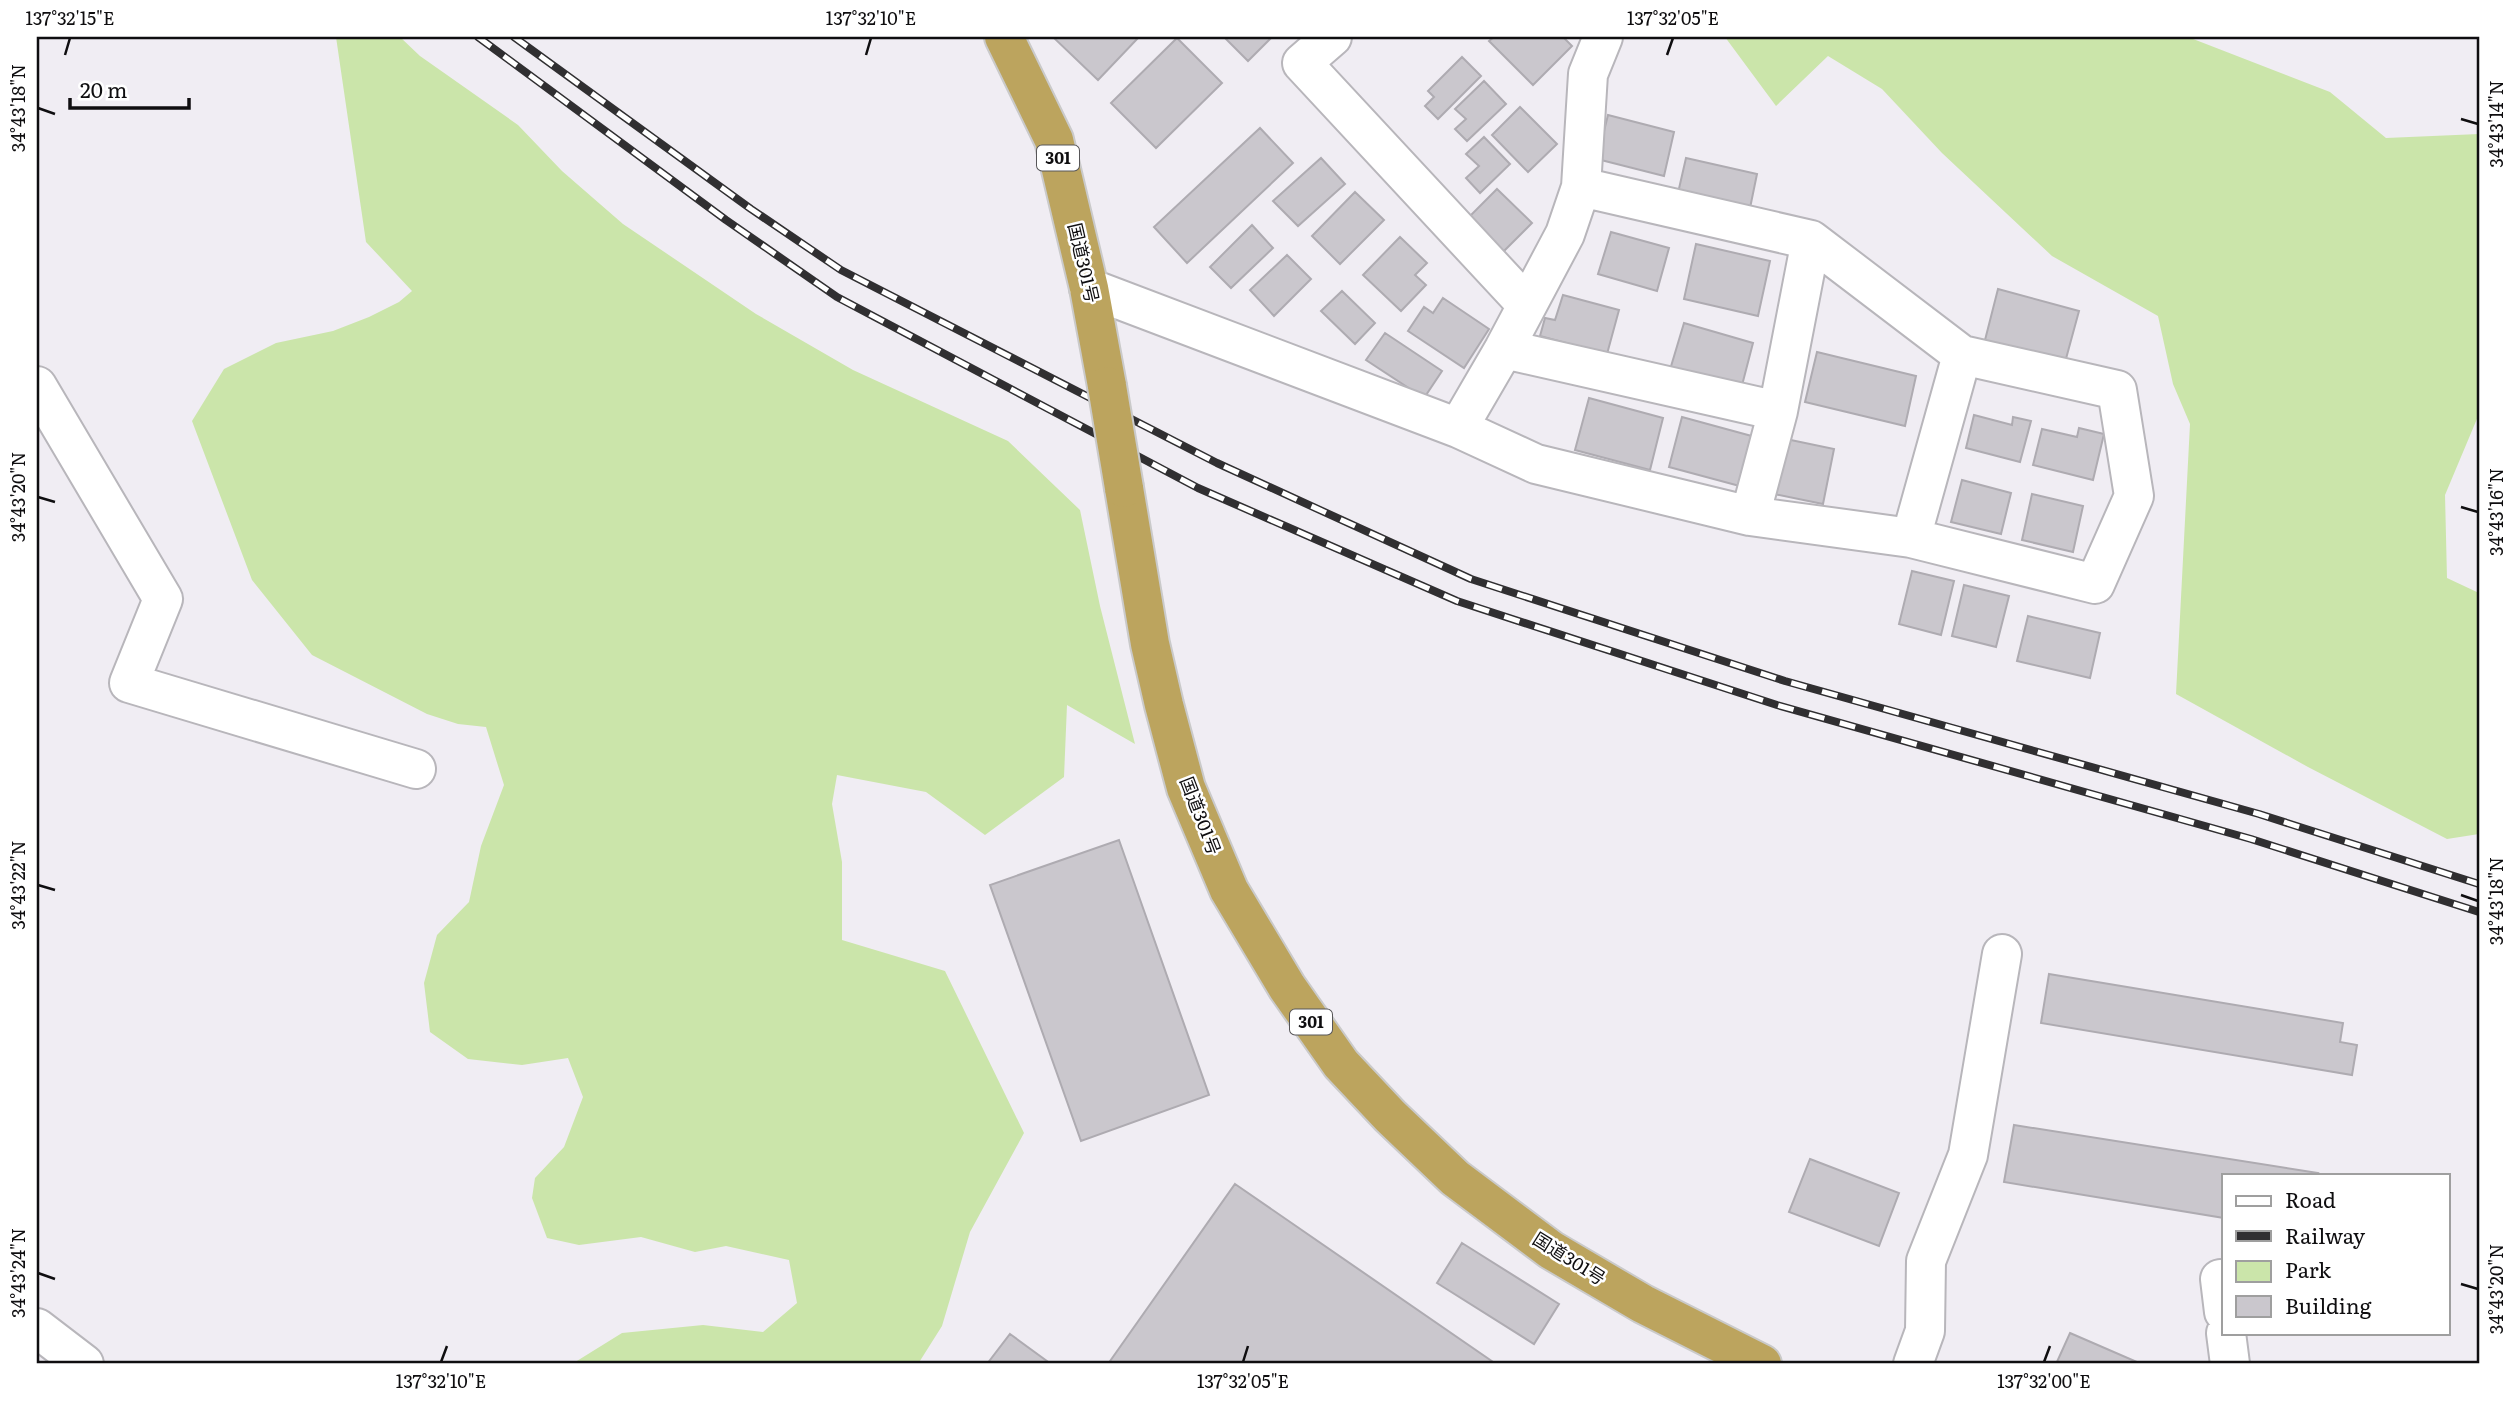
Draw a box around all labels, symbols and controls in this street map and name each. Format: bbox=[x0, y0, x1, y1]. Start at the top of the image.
text: 137°32'15"E bbox=[25, 4, 115, 31]
text: 137°32'10"E bbox=[826, 4, 916, 31]
text: 137°32'05"E bbox=[1627, 4, 1719, 31]
text: 34°43'18"N bbox=[4, 64, 31, 152]
scale bar bbox=[70, 66, 189, 110]
text: 20 m bbox=[80, 73, 127, 104]
text: 34°43'14"N bbox=[2482, 80, 2509, 168]
road number: 301 bbox=[1037, 146, 1079, 170]
street label: 国道301号 bbox=[1062, 220, 1107, 305]
text: 34°43'20"N bbox=[4, 452, 31, 542]
text: 34°43'16"N bbox=[2482, 468, 2509, 556]
street label: 国道301号 bbox=[1174, 773, 1229, 858]
text: 34°43'22"N bbox=[4, 840, 31, 930]
text: 34°43'18"N bbox=[2482, 857, 2509, 945]
road number: 301 bbox=[1290, 1010, 1332, 1034]
legend bbox=[2222, 1174, 2450, 1334]
text: Road bbox=[2285, 1183, 2336, 1214]
text: Railway bbox=[2285, 1219, 2366, 1250]
street label: 国道301号 bbox=[1528, 1225, 1612, 1291]
text: 34°43'24"N bbox=[4, 1228, 31, 1318]
text: 34°43'20"N bbox=[2482, 1244, 2509, 1334]
text: Park bbox=[2285, 1253, 2331, 1284]
text: Building bbox=[2285, 1289, 2372, 1320]
text: 137°32'10"E bbox=[396, 1367, 486, 1394]
text: 137°32'05"E bbox=[1197, 1367, 1289, 1394]
text: 137°32'00"E bbox=[1997, 1367, 2091, 1394]

